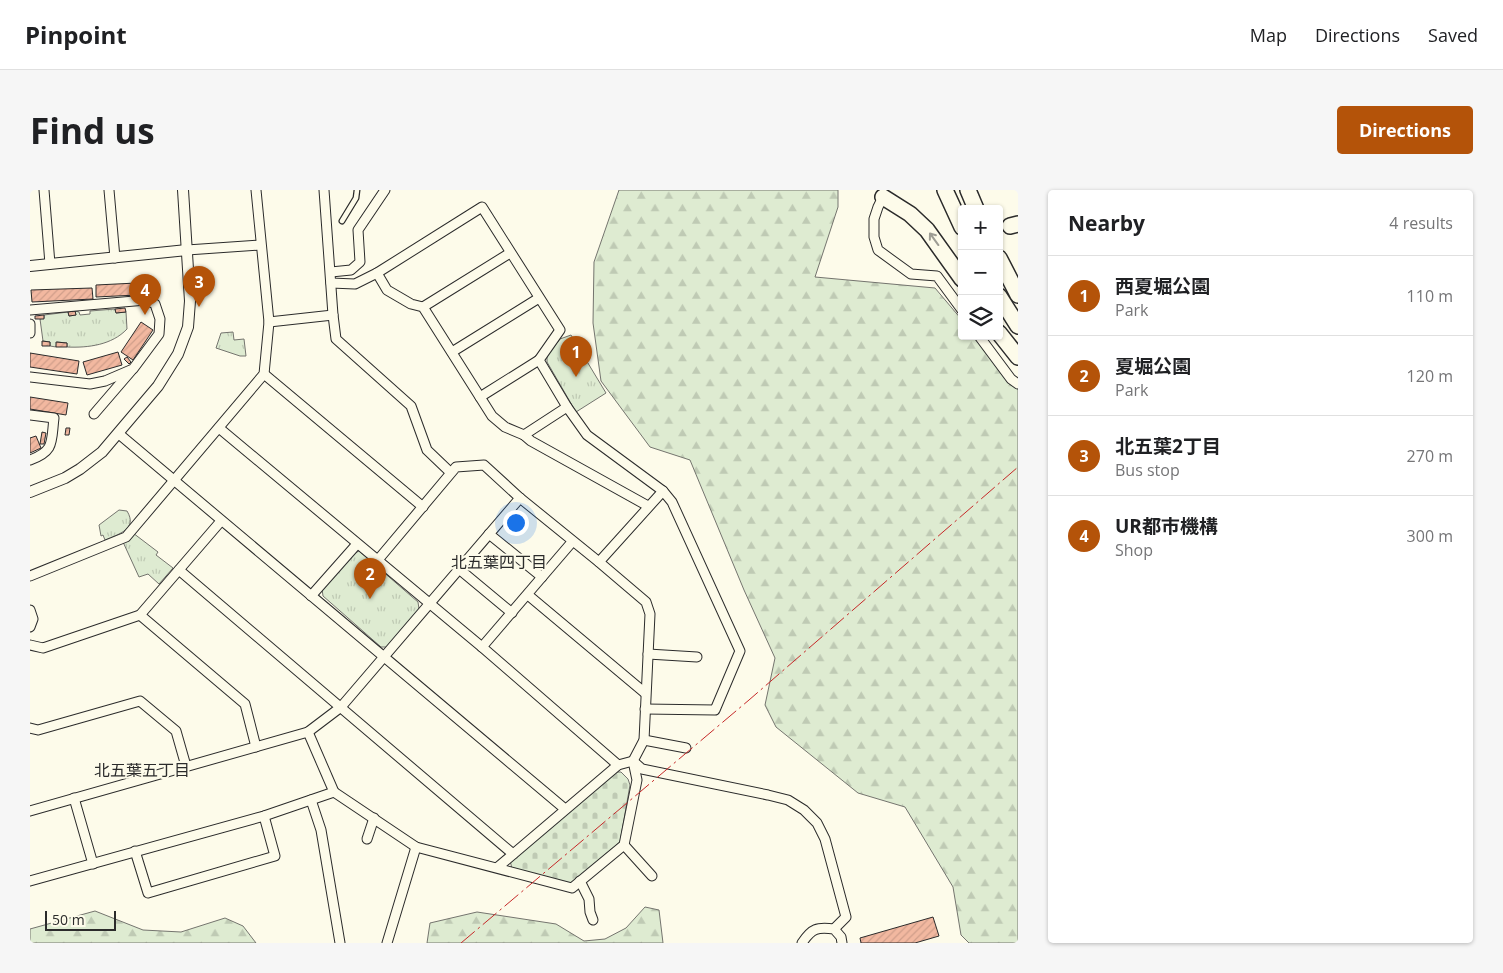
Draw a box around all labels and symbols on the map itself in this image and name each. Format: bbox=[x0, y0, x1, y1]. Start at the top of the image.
one-way arrow bbox=[929, 232, 939, 246]
pin: 3 bbox=[183, 266, 215, 307]
pin: 4 bbox=[129, 274, 161, 315]
pin: 1 bbox=[560, 336, 592, 377]
your location bbox=[503, 510, 529, 536]
district label: 北五葉四丁目 bbox=[451, 551, 547, 573]
pin: 2 bbox=[354, 558, 386, 599]
district label: 北五葉五丁目 bbox=[94, 759, 190, 781]
scale bar bbox=[45, 908, 116, 931]

